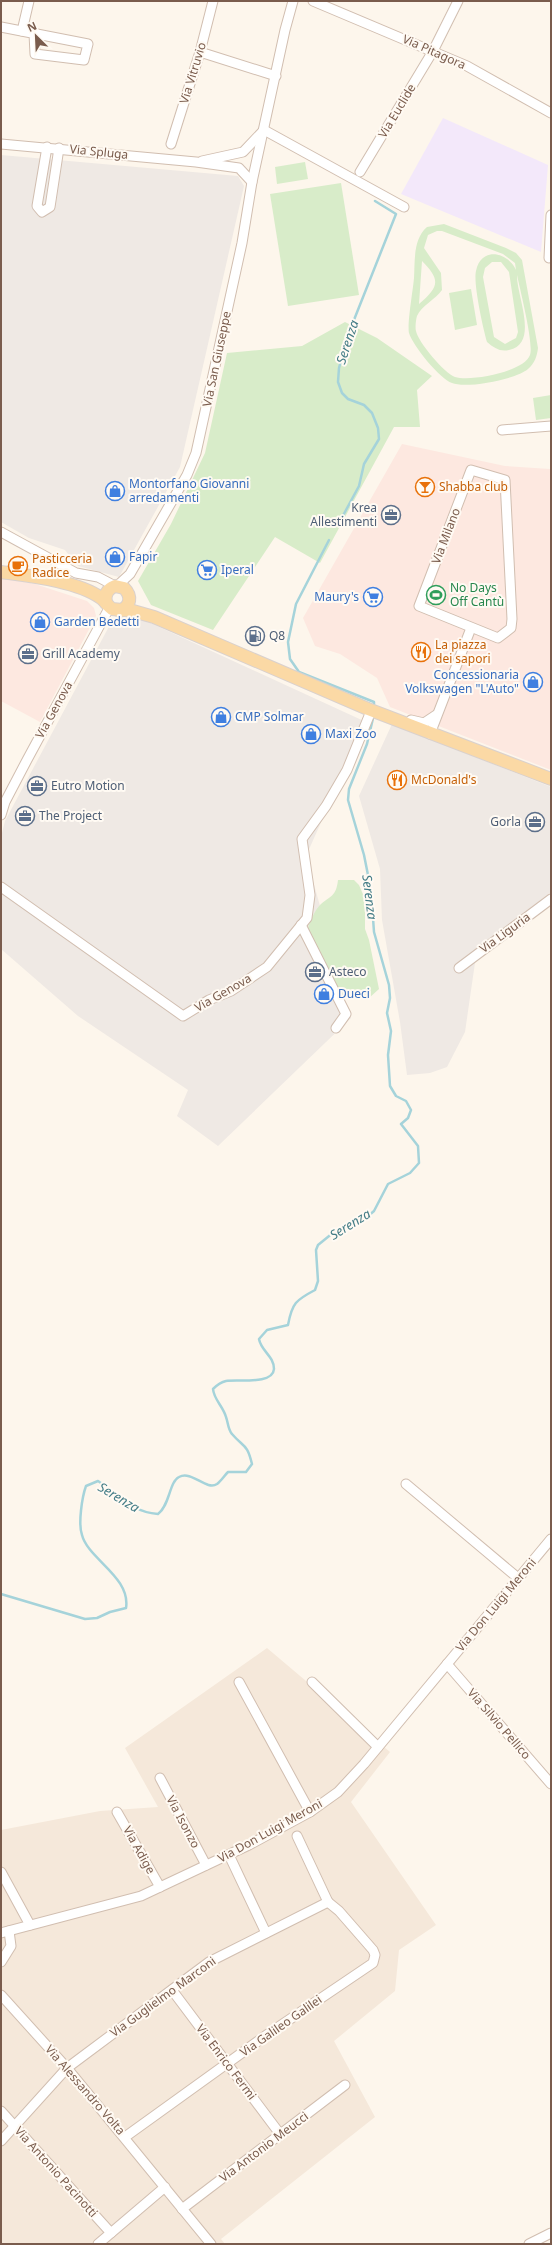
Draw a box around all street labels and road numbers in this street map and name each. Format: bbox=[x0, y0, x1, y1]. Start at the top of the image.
street label: Via Pitagora bbox=[400, 30, 469, 73]
street label: Via Vitruvio bbox=[175, 40, 210, 106]
street label: Via Euclide bbox=[374, 80, 420, 141]
street label: Via Spluga bbox=[69, 140, 129, 163]
street label: Via San Giuseppe bbox=[198, 309, 235, 408]
street label: Via Milano bbox=[427, 505, 464, 566]
street label: Via Genova bbox=[31, 678, 76, 741]
street label: Via Liguria bbox=[476, 908, 534, 957]
street label: Via Genova bbox=[191, 969, 254, 1016]
street label: Via Don Luigi Meroni bbox=[451, 1554, 540, 1655]
street label: Via Silvio Pellico bbox=[464, 1685, 535, 1763]
street label: Via Isonzo bbox=[162, 1792, 204, 1851]
street label: Via Don Luigi Meroni bbox=[214, 1795, 325, 1866]
street label: Via Adige bbox=[119, 1823, 160, 1877]
street label: Via Guglielmo Marconi bbox=[106, 1952, 219, 2041]
street label: Via Galileo Galilei bbox=[236, 1991, 325, 2060]
street label: Via Enrico Fermi bbox=[192, 2020, 260, 2103]
street label: Via Alessandro Volta bbox=[42, 2041, 129, 2138]
street label: Via Antonio Meucci bbox=[216, 2107, 312, 2186]
street label: Via Antonio Pacinotti bbox=[11, 2122, 102, 2221]

